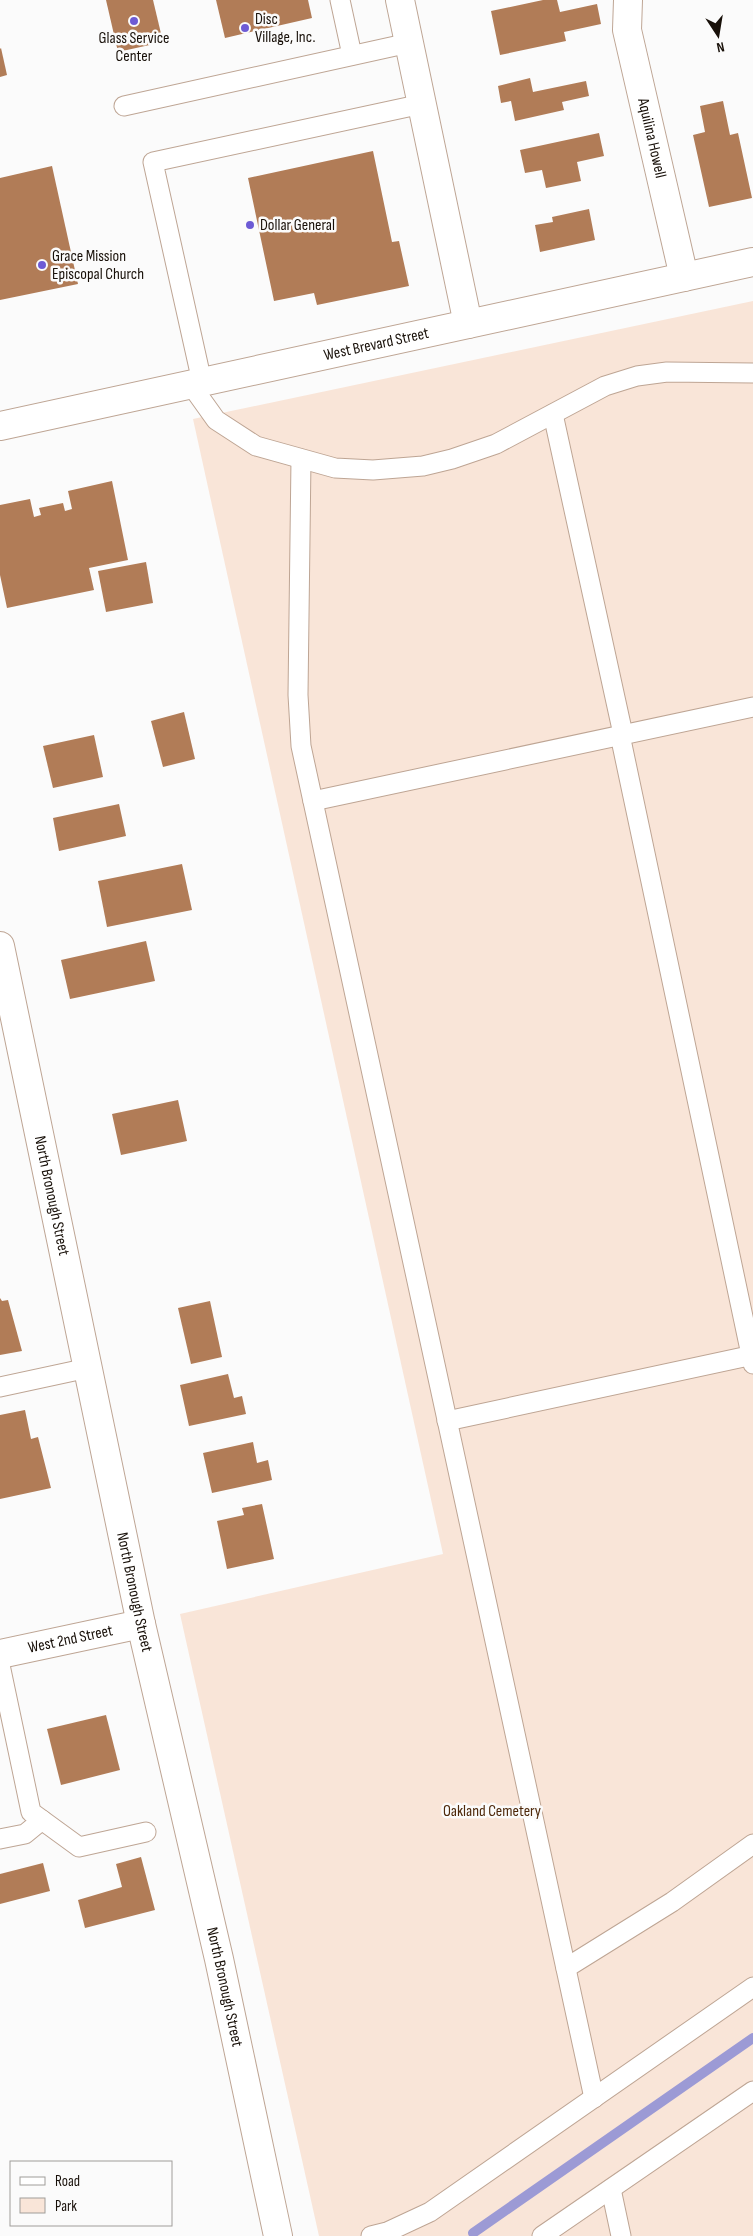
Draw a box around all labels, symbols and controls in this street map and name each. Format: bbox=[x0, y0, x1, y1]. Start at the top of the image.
place label: Disc Village, Inc. bbox=[255, 10, 315, 47]
north arrow bbox=[693, 10, 743, 60]
marker: Glass Service Center bbox=[128, 15, 140, 27]
marker: Disc Village, Inc. bbox=[239, 22, 251, 34]
place label: Glass Service Center bbox=[99, 29, 169, 66]
text: N bbox=[715, 38, 726, 56]
street label: Aquilina Howell bbox=[633, 95, 670, 180]
place label: Dollar General bbox=[260, 216, 335, 235]
marker: Dollar General bbox=[244, 219, 256, 231]
place label: Grace Mission Episcopal Church bbox=[52, 247, 144, 284]
marker: Grace Mission Episcopal Church bbox=[36, 259, 48, 271]
street label: West Brevard Street bbox=[322, 323, 431, 365]
street label: North Bronough Street bbox=[30, 1134, 74, 1257]
street label: North Bronough Street bbox=[113, 1531, 157, 1654]
street label: West 2nd Street bbox=[26, 1621, 115, 1657]
park label: Oakland Cemetery bbox=[443, 1802, 541, 1821]
street label: North Bronough Street bbox=[202, 1925, 247, 2049]
legend bbox=[10, 2161, 172, 2226]
text: Road bbox=[55, 2172, 80, 2191]
text: Park bbox=[55, 2197, 77, 2216]

